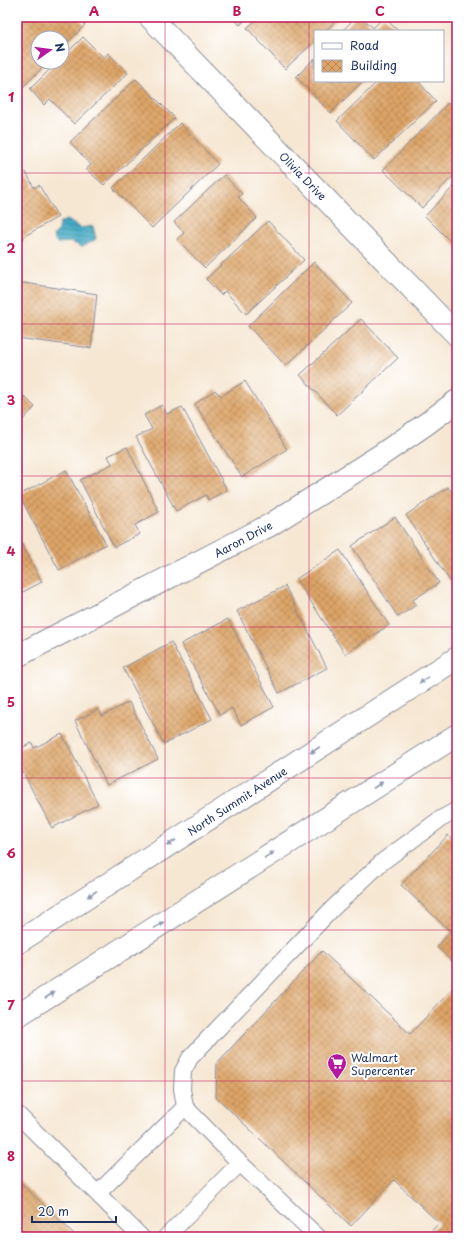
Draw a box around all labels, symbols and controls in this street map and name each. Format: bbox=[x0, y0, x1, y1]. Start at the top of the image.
text: A bbox=[89, 1, 99, 20]
text: B bbox=[233, 1, 242, 20]
text: C bbox=[375, 1, 385, 20]
north arrow bbox=[30, 30, 70, 70]
legend bbox=[314, 30, 444, 82]
text: Road bbox=[350, 36, 379, 54]
text: N bbox=[51, 41, 70, 54]
text: Building bbox=[350, 56, 397, 74]
text: 1 bbox=[8, 87, 14, 106]
street label: Olivia Drive bbox=[275, 148, 331, 204]
text: 2 bbox=[6, 238, 16, 257]
text: 3 bbox=[7, 390, 16, 409]
street label: Aaron Drive bbox=[211, 516, 275, 562]
text: 4 bbox=[7, 541, 16, 560]
one-way arrow bbox=[418, 676, 430, 683]
text: 5 bbox=[7, 692, 15, 711]
one-way arrow bbox=[310, 746, 320, 754]
street label: North Summit Avenue bbox=[184, 762, 290, 840]
one-way arrow bbox=[373, 782, 384, 789]
one-way arrow bbox=[165, 840, 177, 847]
text: 6 bbox=[6, 843, 16, 862]
one-way arrow bbox=[263, 852, 275, 859]
one-way arrow bbox=[86, 891, 98, 898]
one-way arrow bbox=[153, 922, 165, 929]
one-way arrow bbox=[44, 992, 56, 999]
text: 7 bbox=[7, 995, 15, 1014]
place label: Walmart Supercenter bbox=[351, 1049, 416, 1079]
supermarket icon: Walmart Supercenter bbox=[326, 1052, 348, 1080]
text: 8 bbox=[7, 1146, 15, 1165]
scale bar bbox=[32, 1198, 116, 1224]
text: 20 m bbox=[38, 1202, 69, 1220]

